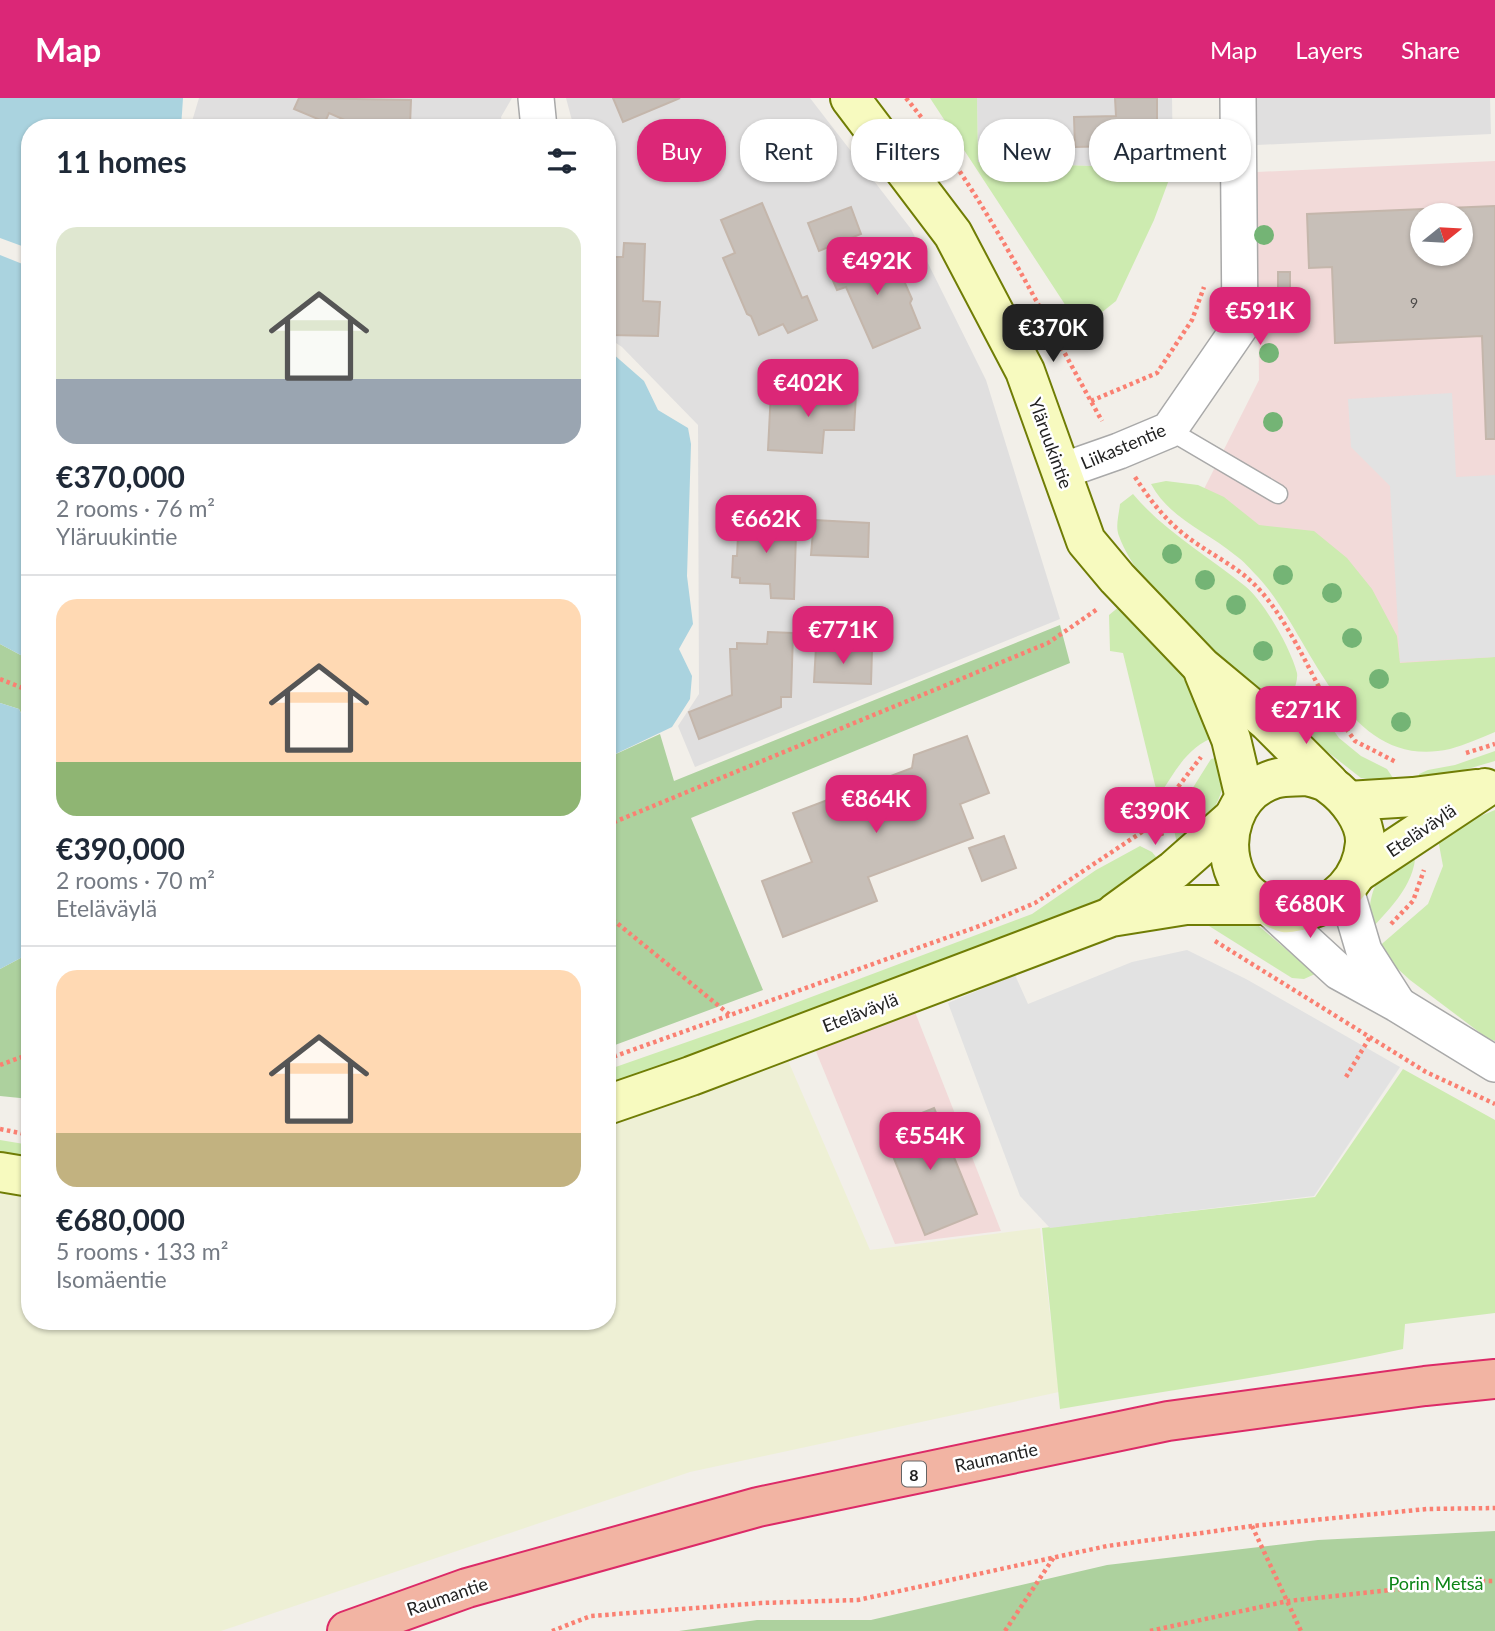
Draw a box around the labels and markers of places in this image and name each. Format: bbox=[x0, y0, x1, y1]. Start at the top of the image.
pin: €492K bbox=[828, 238, 926, 297]
pin: €591K bbox=[1211, 288, 1309, 347]
pin: €370K bbox=[1004, 304, 1102, 364]
pin: €402K bbox=[759, 360, 857, 419]
pin: €662K bbox=[717, 496, 815, 555]
pin: €771K bbox=[794, 606, 892, 666]
pin: €271K bbox=[1257, 686, 1355, 746]
pin: €864K bbox=[827, 776, 925, 835]
pin: €390K bbox=[1106, 788, 1204, 847]
pin: €680K bbox=[1261, 880, 1359, 940]
pin: €554K bbox=[881, 1112, 979, 1172]

